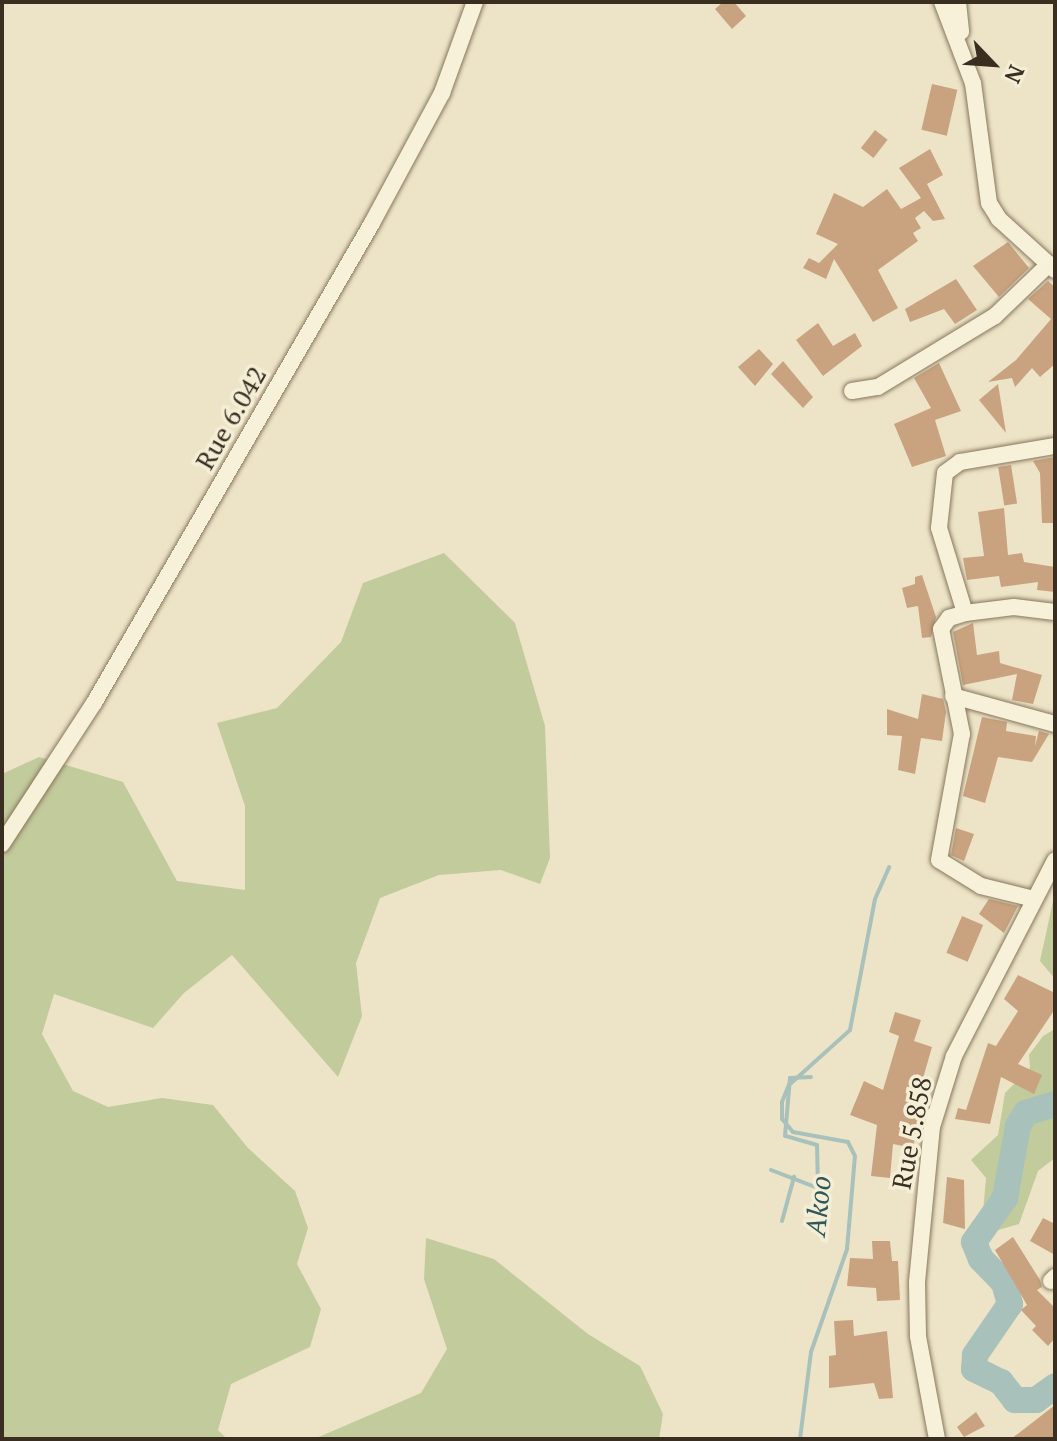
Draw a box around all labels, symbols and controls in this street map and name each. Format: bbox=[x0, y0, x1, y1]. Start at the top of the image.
north arrow bbox=[953, 24, 1033, 104]
text: N bbox=[999, 61, 1032, 88]
street label: Rue 6.042 bbox=[189, 361, 273, 475]
street label: Rue 5.858 bbox=[886, 1074, 938, 1192]
water label: Akoo bbox=[798, 1174, 838, 1238]

